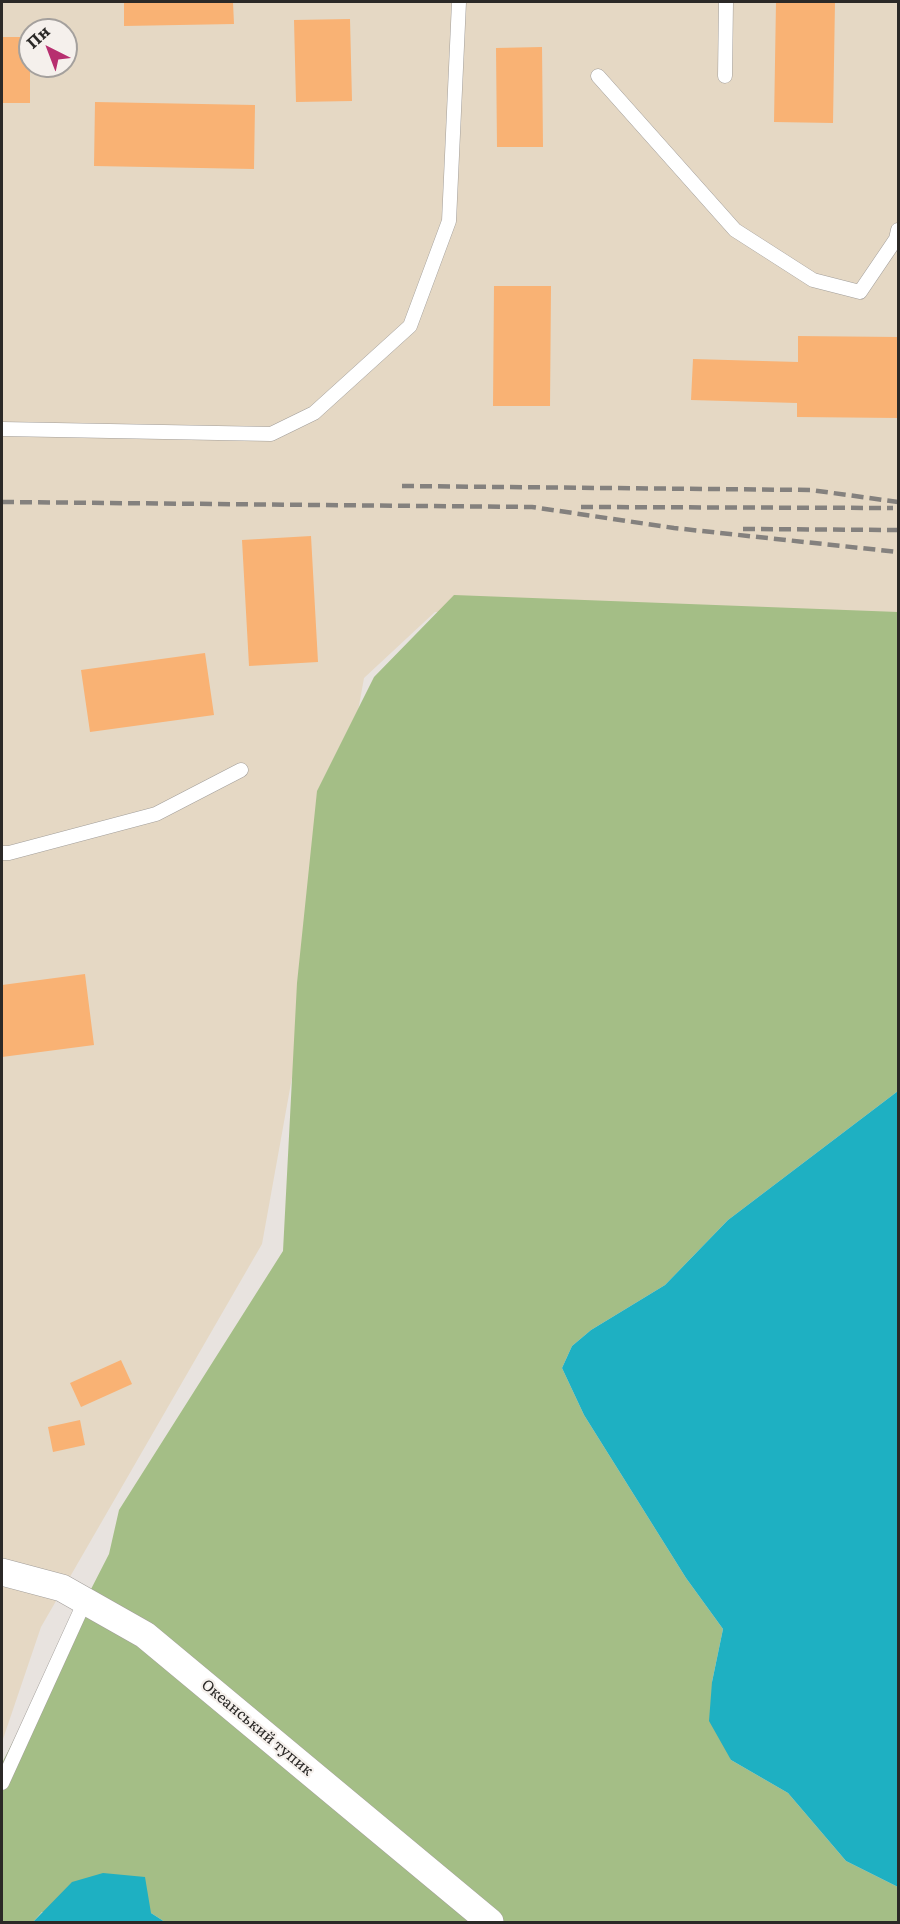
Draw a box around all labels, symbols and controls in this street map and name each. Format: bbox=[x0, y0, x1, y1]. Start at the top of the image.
north arrow bbox=[18, 18, 78, 78]
text: Пн bbox=[20, 19, 55, 53]
street label: Океанський тупик bbox=[197, 1676, 317, 1780]

